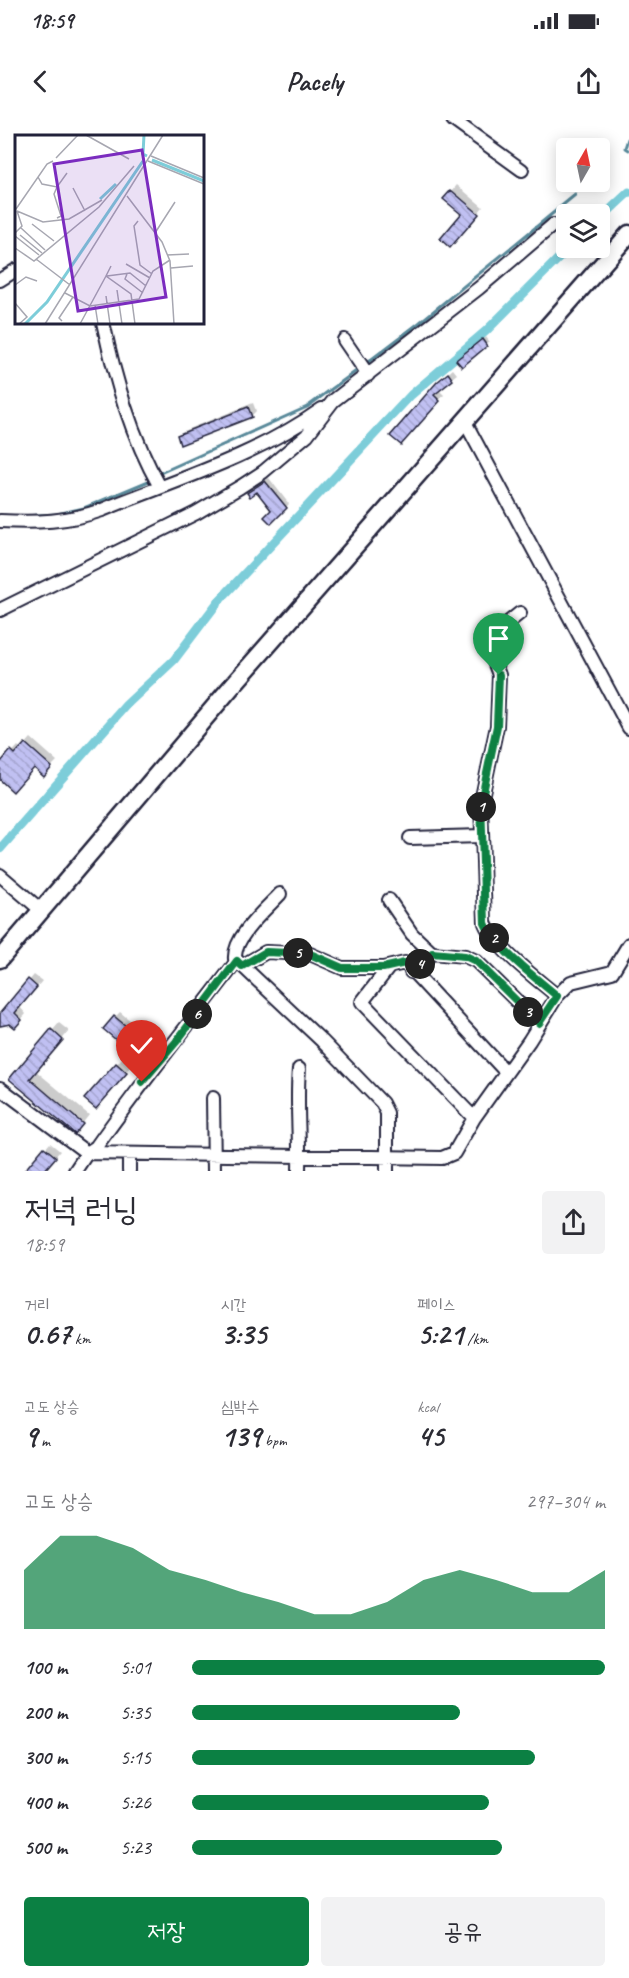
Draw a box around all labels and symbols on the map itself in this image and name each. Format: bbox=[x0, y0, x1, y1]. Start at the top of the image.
inset map bbox=[15, 135, 204, 324]
north arrow bbox=[556, 138, 610, 192]
pin bbox=[473, 613, 524, 675]
pin: 1 bbox=[466, 792, 496, 822]
pin: 2 bbox=[479, 923, 509, 953]
pin: 5 bbox=[283, 938, 313, 968]
pin: 4 bbox=[405, 949, 435, 979]
pin: 3 bbox=[513, 997, 543, 1027]
pin: 6 bbox=[182, 999, 212, 1029]
pin bbox=[116, 1020, 167, 1082]

